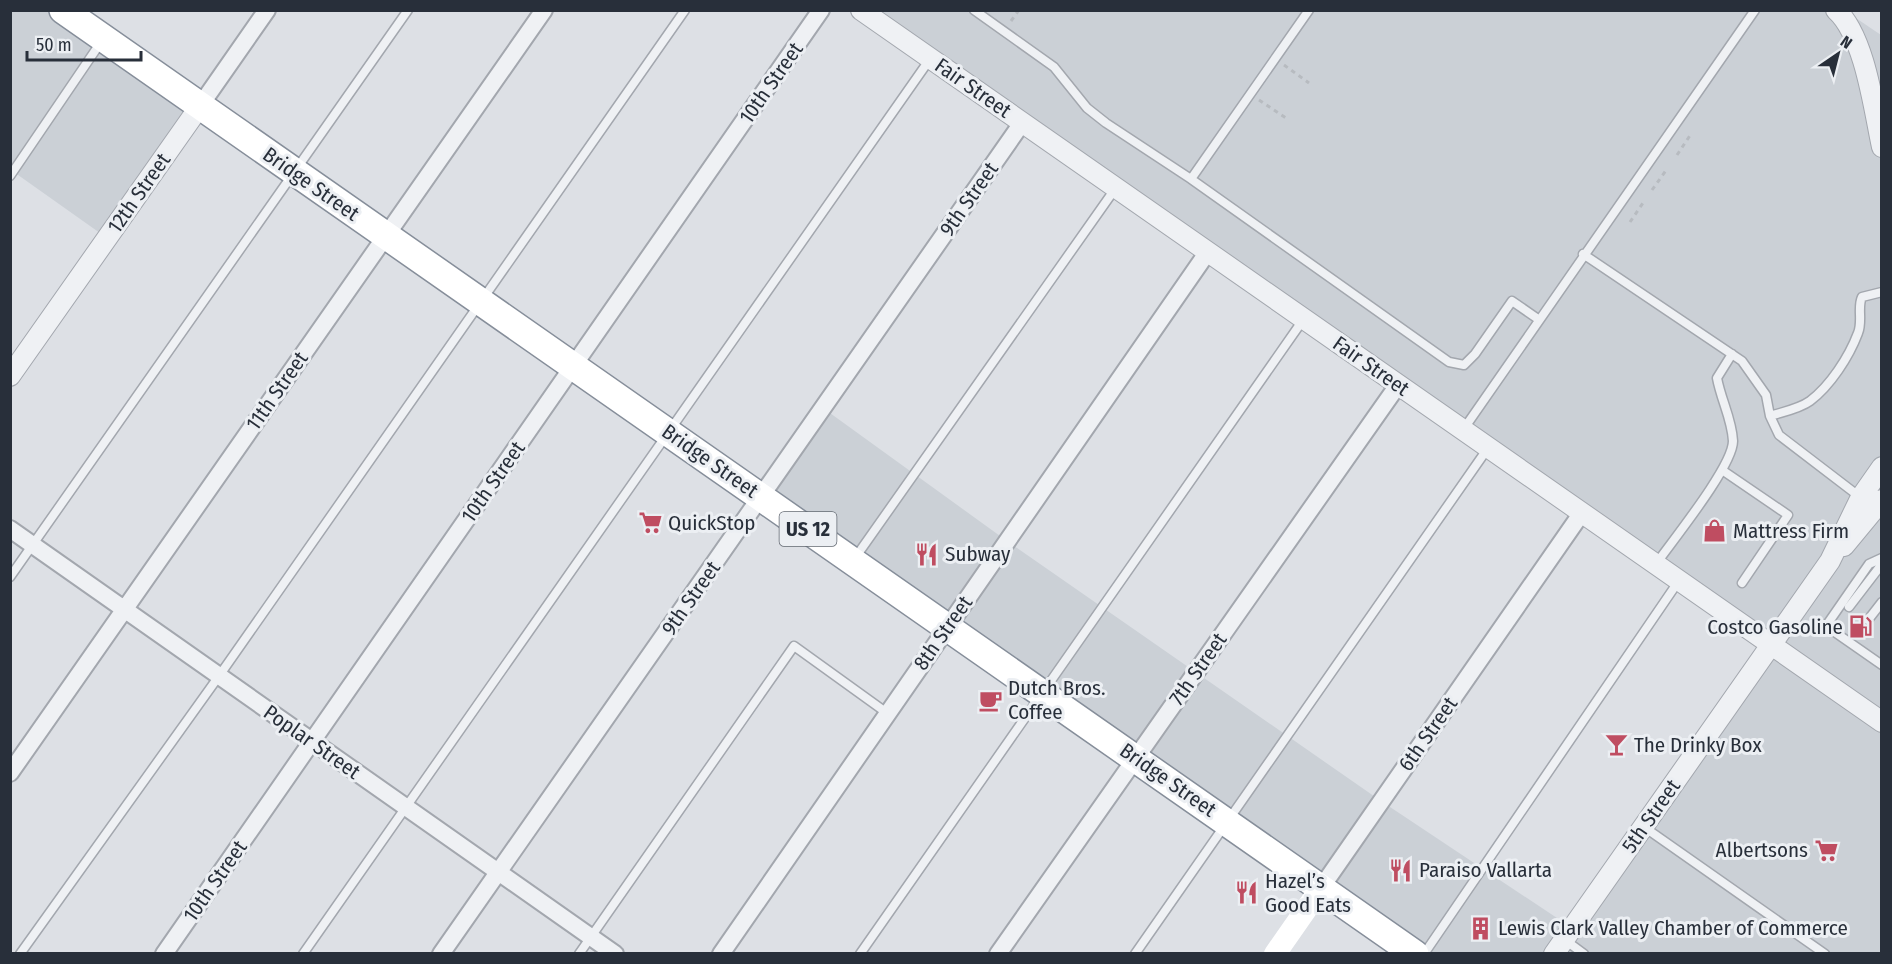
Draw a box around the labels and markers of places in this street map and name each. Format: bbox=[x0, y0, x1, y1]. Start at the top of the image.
supermarket icon: QuickStop bbox=[637, 510, 663, 536]
place label: QuickStop bbox=[668, 510, 755, 536]
shop icon: Mattress Firm bbox=[1702, 518, 1728, 544]
place label: Mattress Firm bbox=[1733, 518, 1849, 544]
restaurant icon: Subway bbox=[914, 541, 940, 567]
place label: Subway bbox=[945, 541, 1011, 567]
place label: Costco Gasoline bbox=[1707, 614, 1843, 640]
fuel station icon: Costco Gasoline bbox=[1848, 614, 1874, 640]
place label: Dutch Bros. Coffee bbox=[1008, 675, 1105, 725]
cafe icon: Dutch Bros. Coffee bbox=[977, 687, 1003, 713]
bar icon: The Drinky Box bbox=[1603, 732, 1629, 758]
place label: The Drinky Box bbox=[1634, 732, 1762, 758]
place label: Albertsons bbox=[1716, 837, 1808, 863]
supermarket icon: Albertsons bbox=[1813, 837, 1839, 863]
restaurant icon: Paraiso Vallarta bbox=[1388, 857, 1414, 883]
place label: Paraiso Vallarta bbox=[1419, 857, 1552, 883]
place label: Hazel’s Good Eats bbox=[1265, 868, 1351, 918]
restaurant icon: Hazel’s Good Eats bbox=[1234, 880, 1260, 906]
building icon: Lewis Clark Valley Chamber of Commerce bbox=[1467, 915, 1493, 941]
place label: Lewis Clark Valley Chamber of Commerce bbox=[1498, 915, 1848, 941]

